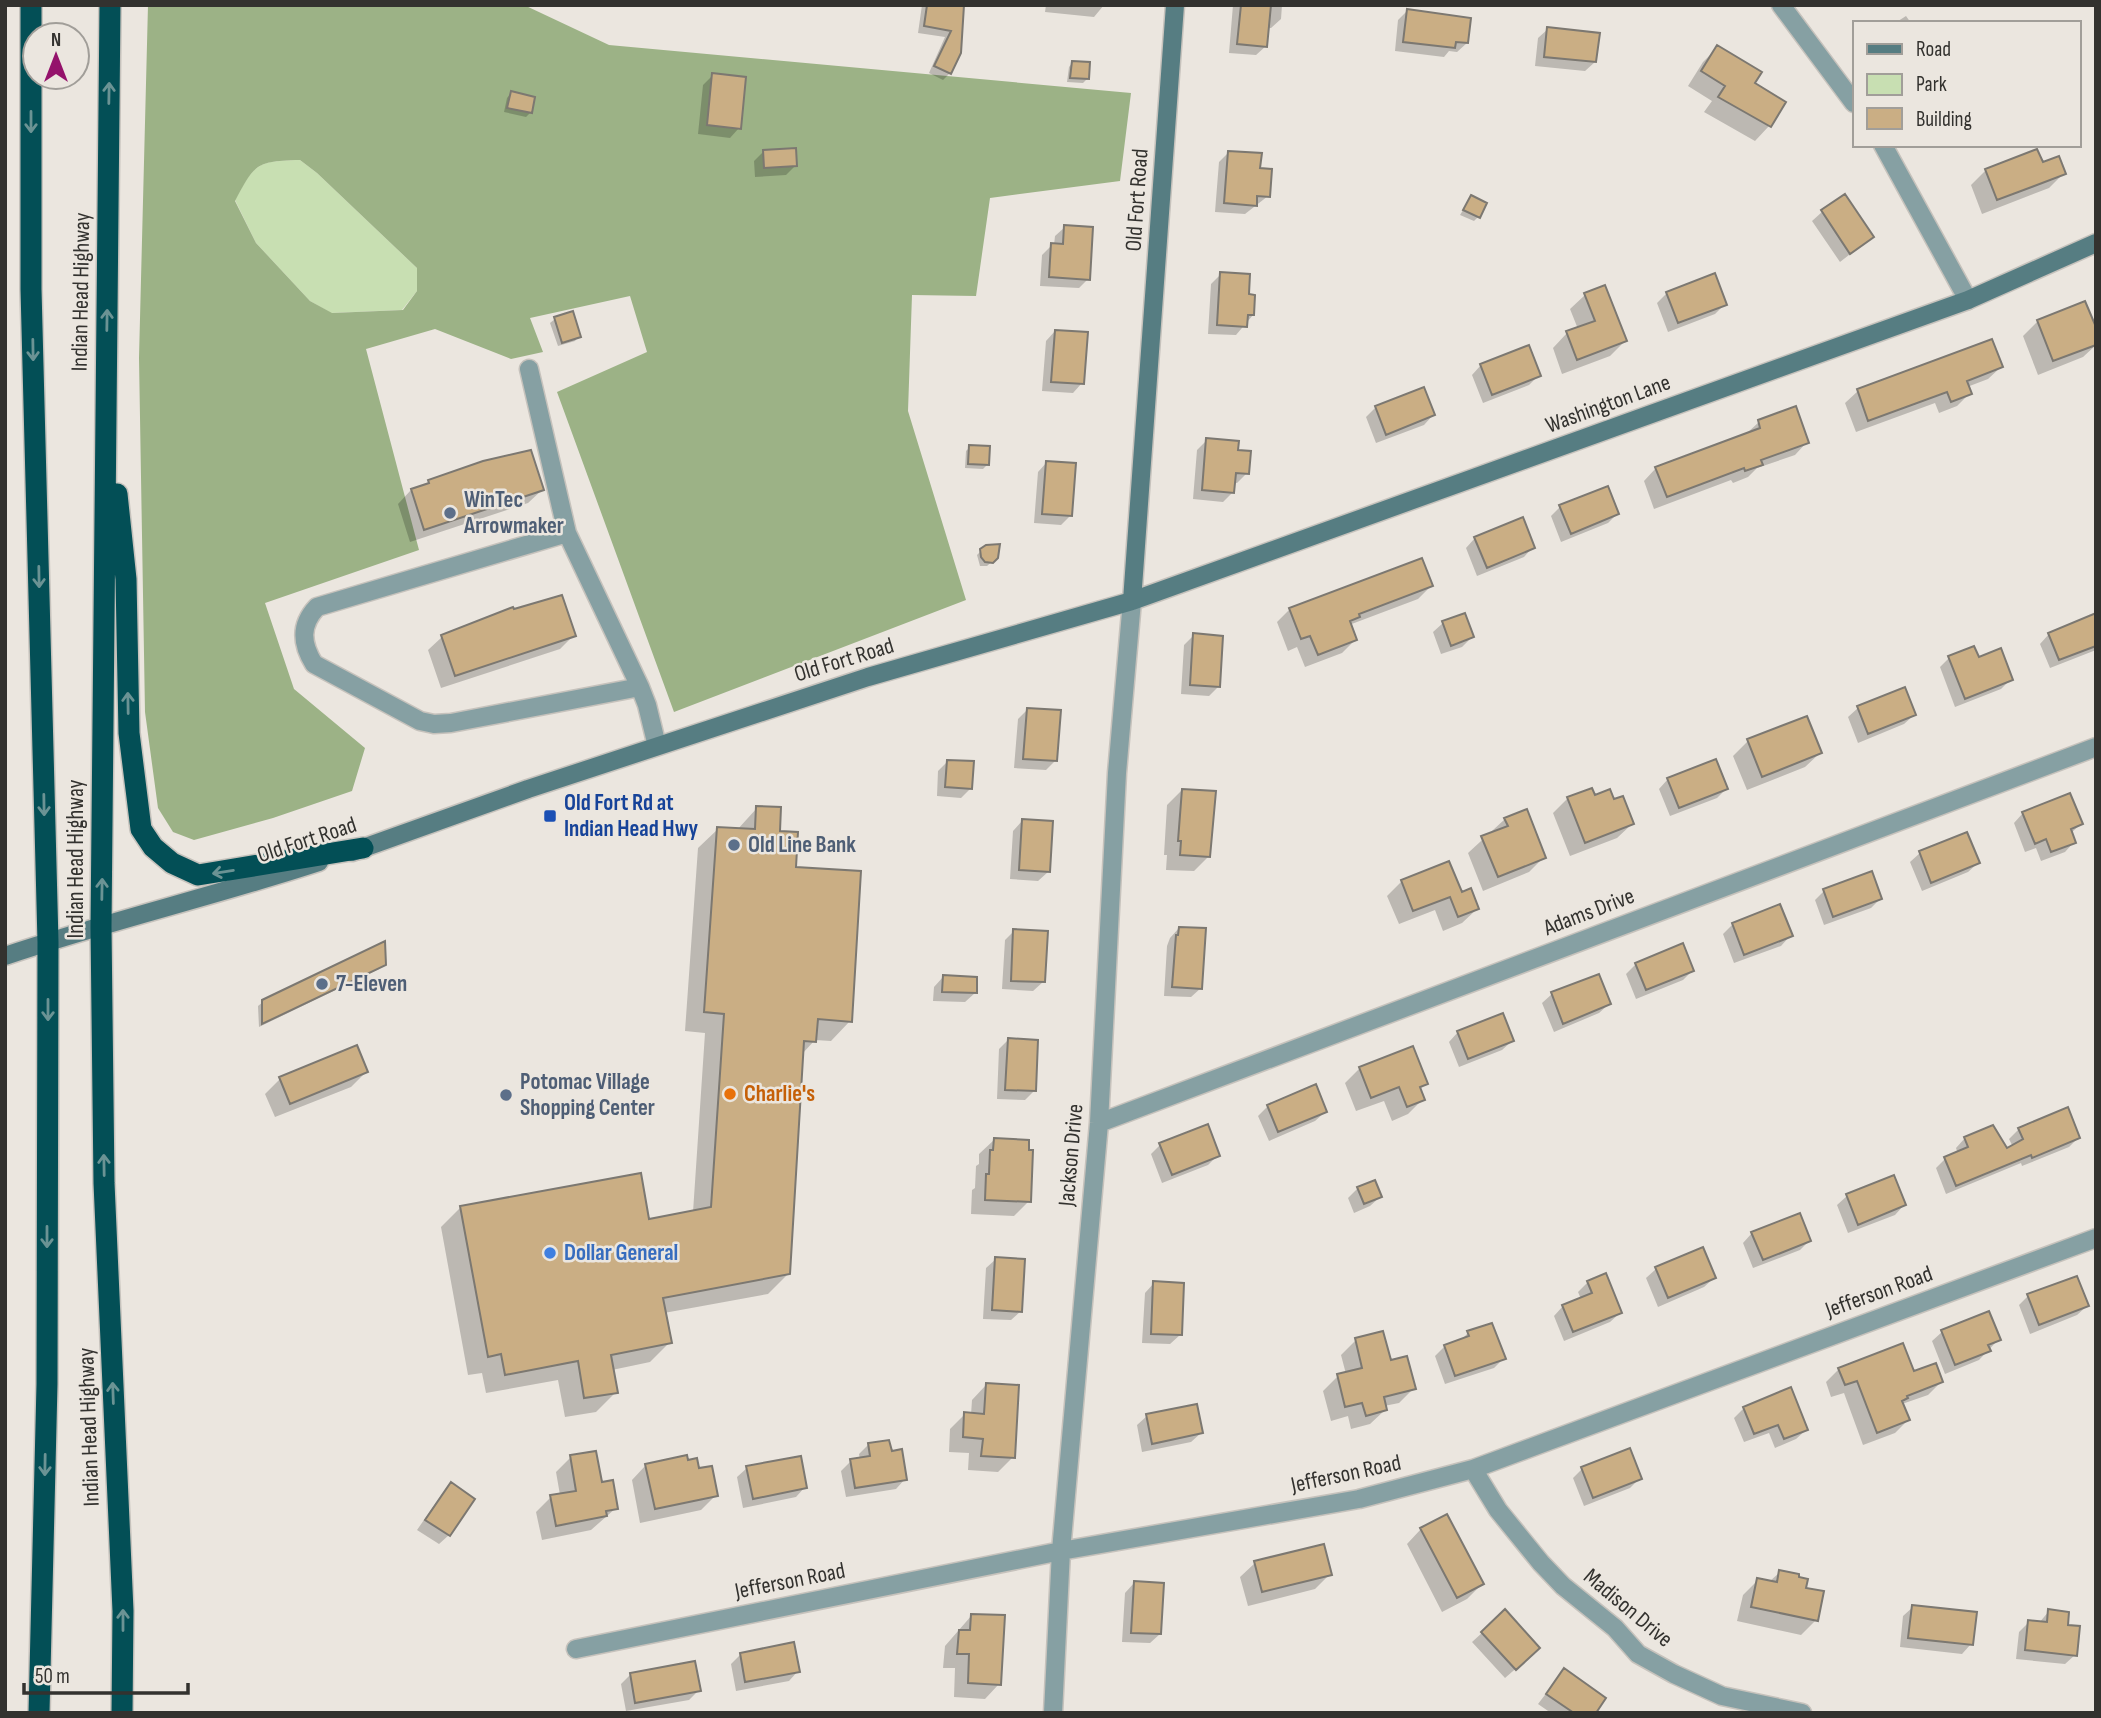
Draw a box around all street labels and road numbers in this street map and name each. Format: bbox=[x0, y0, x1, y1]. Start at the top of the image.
street label: Old Fort Road bbox=[1119, 148, 1155, 252]
street label: Indian Head Highway bbox=[66, 212, 96, 372]
street label: Washington Lane bbox=[1542, 368, 1674, 440]
street label: Old Fort Road bbox=[791, 632, 897, 688]
street label: Indian Head Highway bbox=[62, 779, 90, 938]
street label: Old Fort Road bbox=[254, 811, 360, 869]
street label: Adams Drive bbox=[1539, 882, 1638, 942]
street label: Jackson Drive bbox=[1052, 1103, 1089, 1208]
street label: Jefferson Road bbox=[1821, 1260, 1936, 1325]
street label: Indian Head Highway bbox=[72, 1347, 106, 1507]
street label: Jefferson Road bbox=[1287, 1449, 1404, 1500]
street label: Jefferson Road bbox=[731, 1557, 848, 1606]
street label: Madison Drive bbox=[1578, 1563, 1678, 1653]

